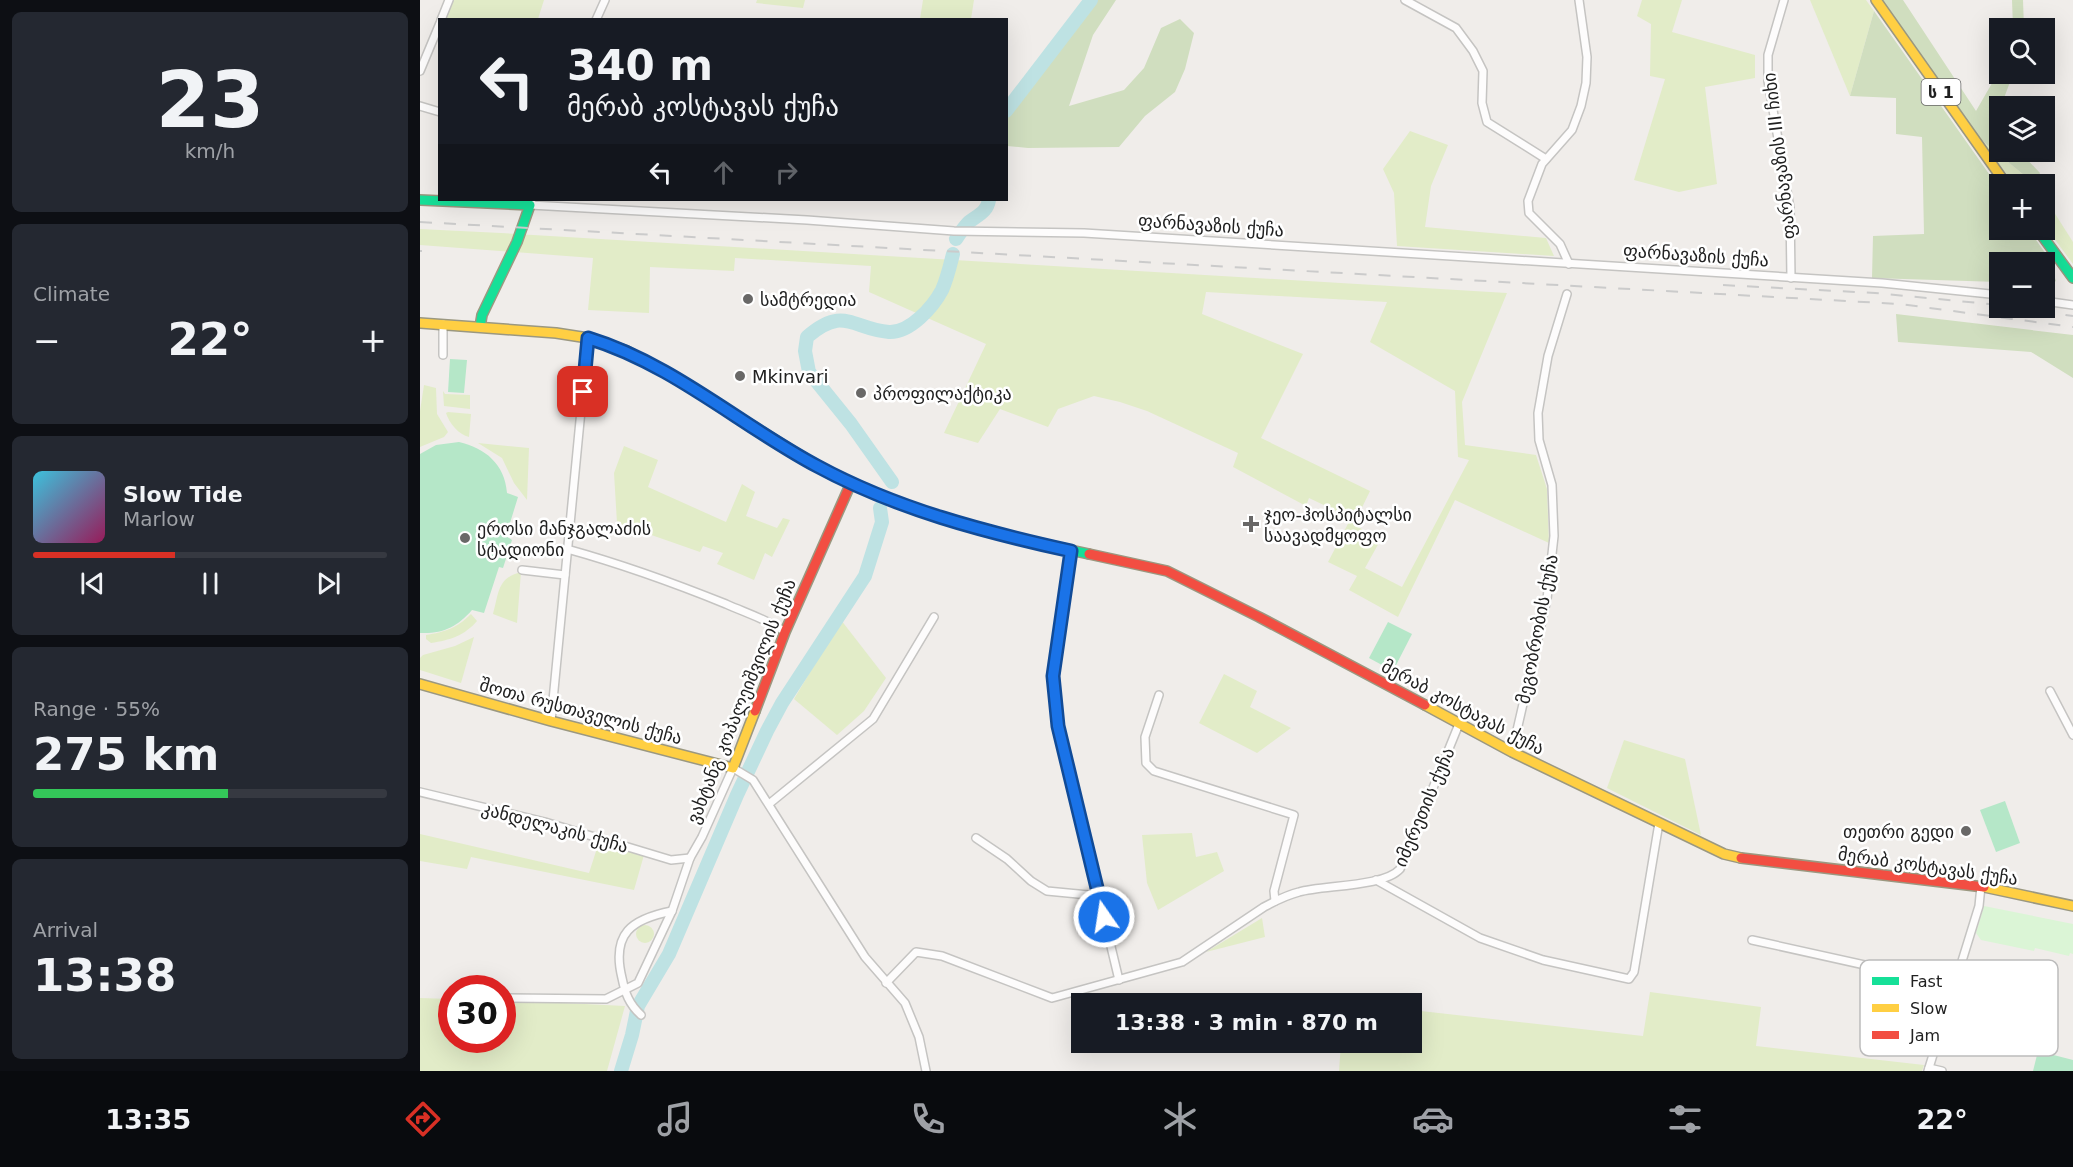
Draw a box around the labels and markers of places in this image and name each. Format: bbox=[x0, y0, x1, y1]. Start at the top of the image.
place label: სამტრედია bbox=[760, 289, 856, 310]
marker: სამტრედია bbox=[741, 292, 755, 306]
pin bbox=[557, 366, 608, 417]
place label: Mkinvari bbox=[752, 366, 828, 387]
marker: Mkinvari bbox=[733, 369, 747, 383]
place label: პროფილაქტიკა bbox=[873, 383, 1012, 404]
marker: პროფილაქტიკა bbox=[854, 386, 868, 400]
place label: ჯეო-ჰოსპიტალსი საავადმყოფო bbox=[1264, 504, 1412, 546]
marker: ჯეო-ჰოსპიტალსი საავადმყოფო bbox=[1242, 515, 1260, 533]
place label: ეროსი მანჯგალაძის სტადიონი bbox=[477, 518, 651, 560]
marker: ეროსი მანჯგალაძის სტადიონი bbox=[458, 531, 472, 545]
place label: თეთრი გედი bbox=[1843, 821, 1954, 842]
marker: თეთრი გედი bbox=[1959, 824, 1973, 838]

